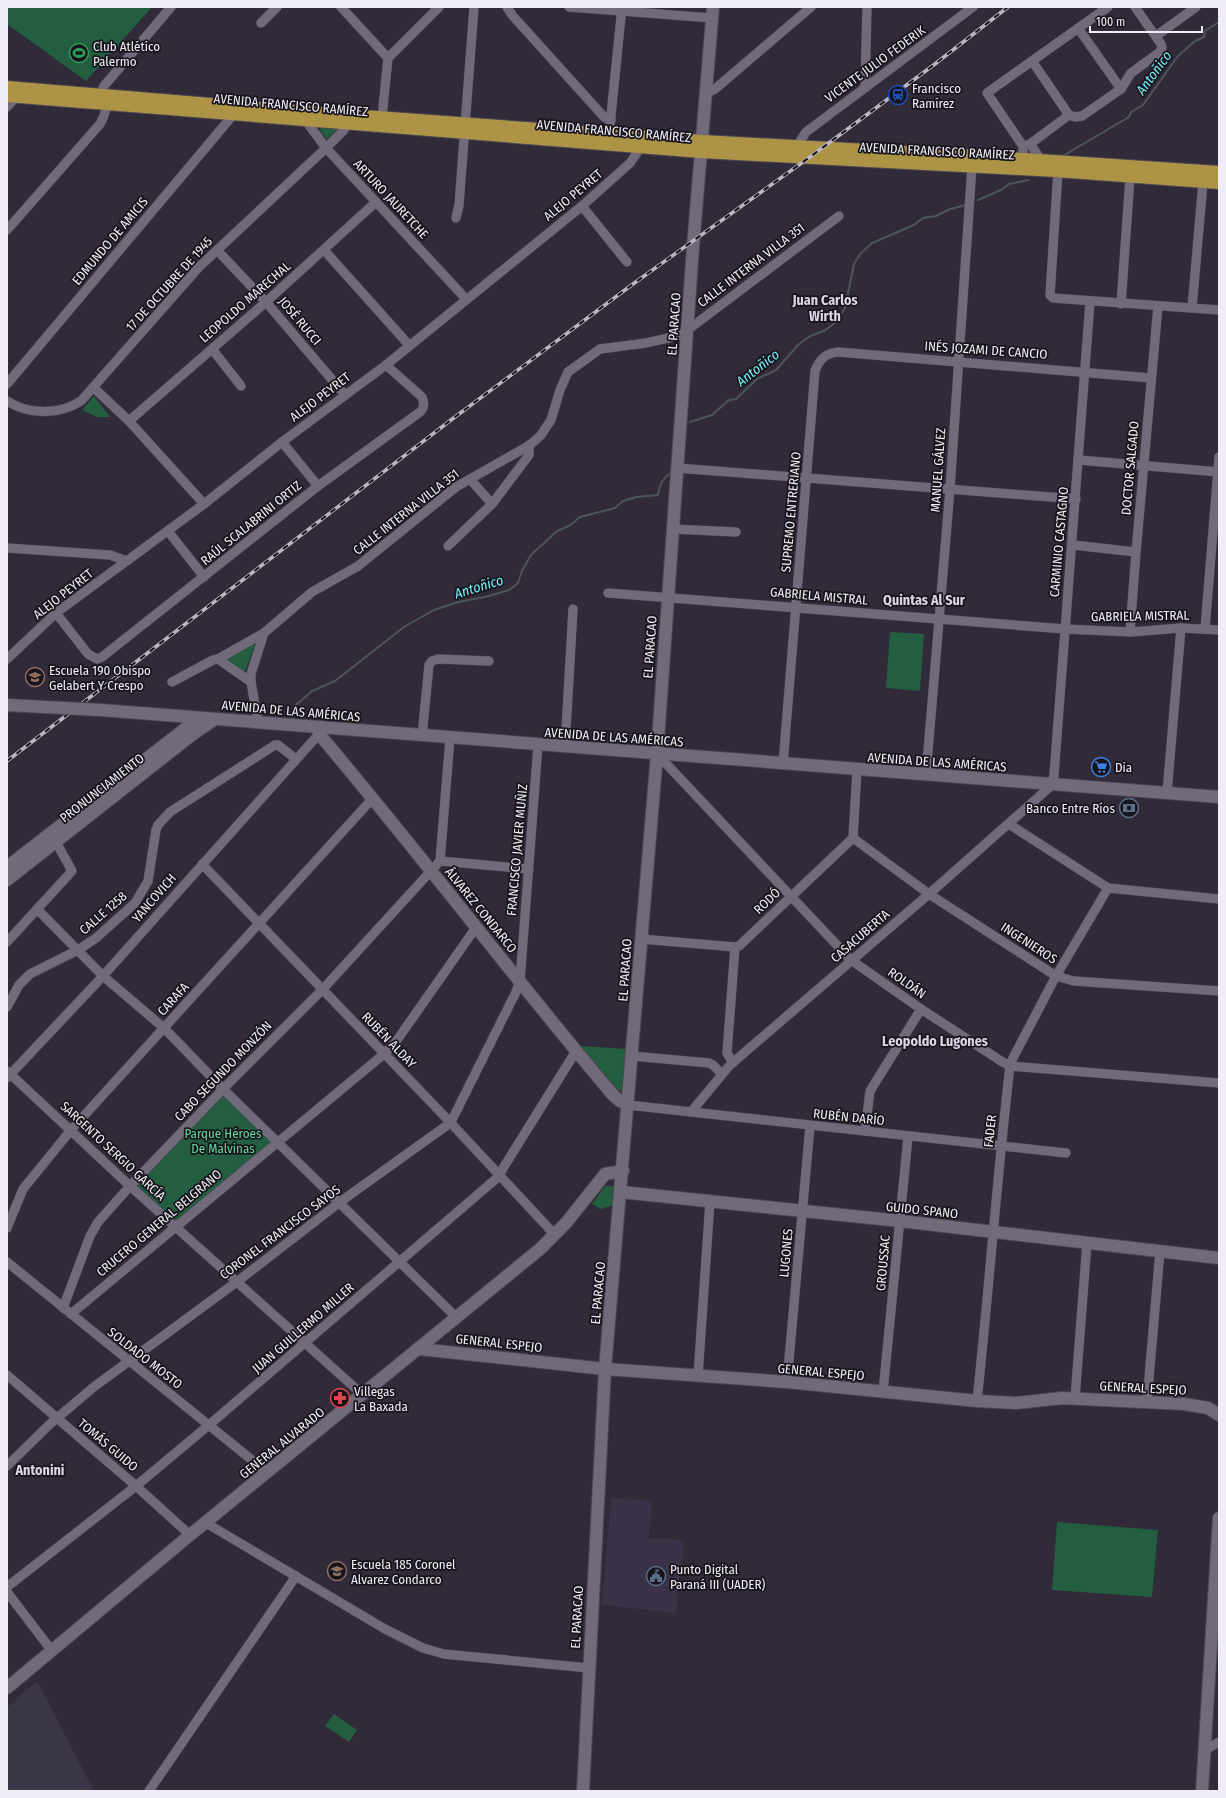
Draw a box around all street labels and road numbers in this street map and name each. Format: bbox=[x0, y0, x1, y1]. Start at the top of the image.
street label: VICENTE JULIO FEDERIK bbox=[822, 23, 928, 105]
street label: AVENIDA FRANCISCO RAMÍREZ bbox=[213, 91, 369, 119]
street label: AVENIDA FRANCISCO RAMÍREZ bbox=[536, 117, 692, 145]
street label: AVENIDA FRANCISCO RAMÍREZ bbox=[859, 139, 1015, 163]
street label: ARTURO JAURETCHE bbox=[350, 156, 432, 242]
street label: ALEJO PEYRET bbox=[541, 166, 605, 224]
street label: EDMUNDO DE AMICIS bbox=[69, 194, 151, 288]
street label: CALLE INTERNA VILLA 351 bbox=[695, 220, 807, 310]
street label: 17 DE OCTUBRE DE 1945 bbox=[123, 234, 215, 334]
street label: LEOPOLDO MARECHAL bbox=[196, 258, 294, 346]
street label: EL PARACAO bbox=[664, 292, 684, 356]
street label: JOSÉ RUCCI bbox=[276, 294, 324, 348]
street label: INÉS JOZAMI DE CANCIO bbox=[924, 338, 1048, 362]
street label: ALEJO PEYRET bbox=[287, 369, 353, 425]
street label: DOCTOR SALGADO bbox=[1118, 420, 1142, 516]
street label: MANUEL GÁLVEZ bbox=[928, 427, 948, 513]
street label: SUPREMO ENTRERIANO bbox=[778, 451, 804, 573]
street label: CALLE INTERNA VILLA 351 bbox=[350, 466, 462, 558]
street label: RAÚL SCALABRINI ORTIZ bbox=[198, 478, 304, 568]
street label: CARMINIO CASTAGNO bbox=[1047, 486, 1071, 598]
street label: ALEJO PEYRET bbox=[30, 566, 96, 622]
street label: GABRIELA MISTRAL bbox=[769, 584, 869, 608]
street label: GABRIELA MISTRAL bbox=[1091, 608, 1189, 624]
street label: EL PARACAO bbox=[640, 615, 660, 679]
street label: AVENIDA DE LAS AMÉRICAS bbox=[221, 697, 361, 725]
street label: AVENIDA DE LAS AMÉRICAS bbox=[544, 725, 684, 749]
street label: AVENIDA DE LAS AMÉRICAS bbox=[867, 750, 1007, 774]
street label: PRONUNCIAMIENTO bbox=[57, 751, 147, 825]
street label: FRANCISCO JAVIER MUÑIZ bbox=[504, 783, 530, 917]
street label: ÁLVAREZ CONDARCO bbox=[442, 864, 520, 956]
street label: YANCOVICH bbox=[129, 871, 179, 925]
street label: RODÓ bbox=[751, 885, 783, 917]
street label: CALLE 1258 bbox=[76, 889, 130, 937]
street label: CASACUBERTA bbox=[828, 906, 893, 966]
street label: INGENIEROS bbox=[998, 919, 1060, 967]
street label: EL PARACAO bbox=[615, 938, 635, 1002]
street label: ROLDÁN bbox=[885, 965, 929, 1001]
street label: CARAFA bbox=[154, 979, 192, 1019]
street label: RUBÉN ALDAY bbox=[359, 1009, 420, 1071]
street label: CABO SEGUNDO MONZÓN bbox=[171, 1018, 275, 1124]
street label: SARGENTO SERGIO GARCÍA bbox=[57, 1098, 169, 1204]
street label: RUBÉN DARÍO bbox=[813, 1106, 885, 1128]
street label: FADER bbox=[981, 1114, 999, 1148]
street label: CRUCERO GENERAL BELGRANO bbox=[94, 1166, 224, 1280]
street label: CORONEL FRANCISCO SAYOS bbox=[217, 1182, 343, 1282]
street label: GUIDO SPANO bbox=[885, 1199, 959, 1221]
street label: LUGONES bbox=[776, 1228, 796, 1278]
street label: GROUSSAC bbox=[873, 1234, 893, 1292]
street label: EL PARACAO bbox=[588, 1261, 608, 1325]
street label: JUAN GUILLERMO MILLER bbox=[249, 1280, 357, 1376]
street label: SOLDADO MOSTO bbox=[105, 1324, 185, 1392]
street label: GENERAL ESPEJO bbox=[455, 1331, 543, 1355]
street label: GENERAL ESPEJO bbox=[777, 1361, 865, 1383]
street label: GENERAL ESPEJO bbox=[1099, 1378, 1187, 1398]
street label: GENERAL ALVARADO bbox=[237, 1404, 327, 1482]
street label: TOMÁS GUIDO bbox=[75, 1416, 141, 1474]
street label: EL PARACAO bbox=[568, 1585, 586, 1649]

